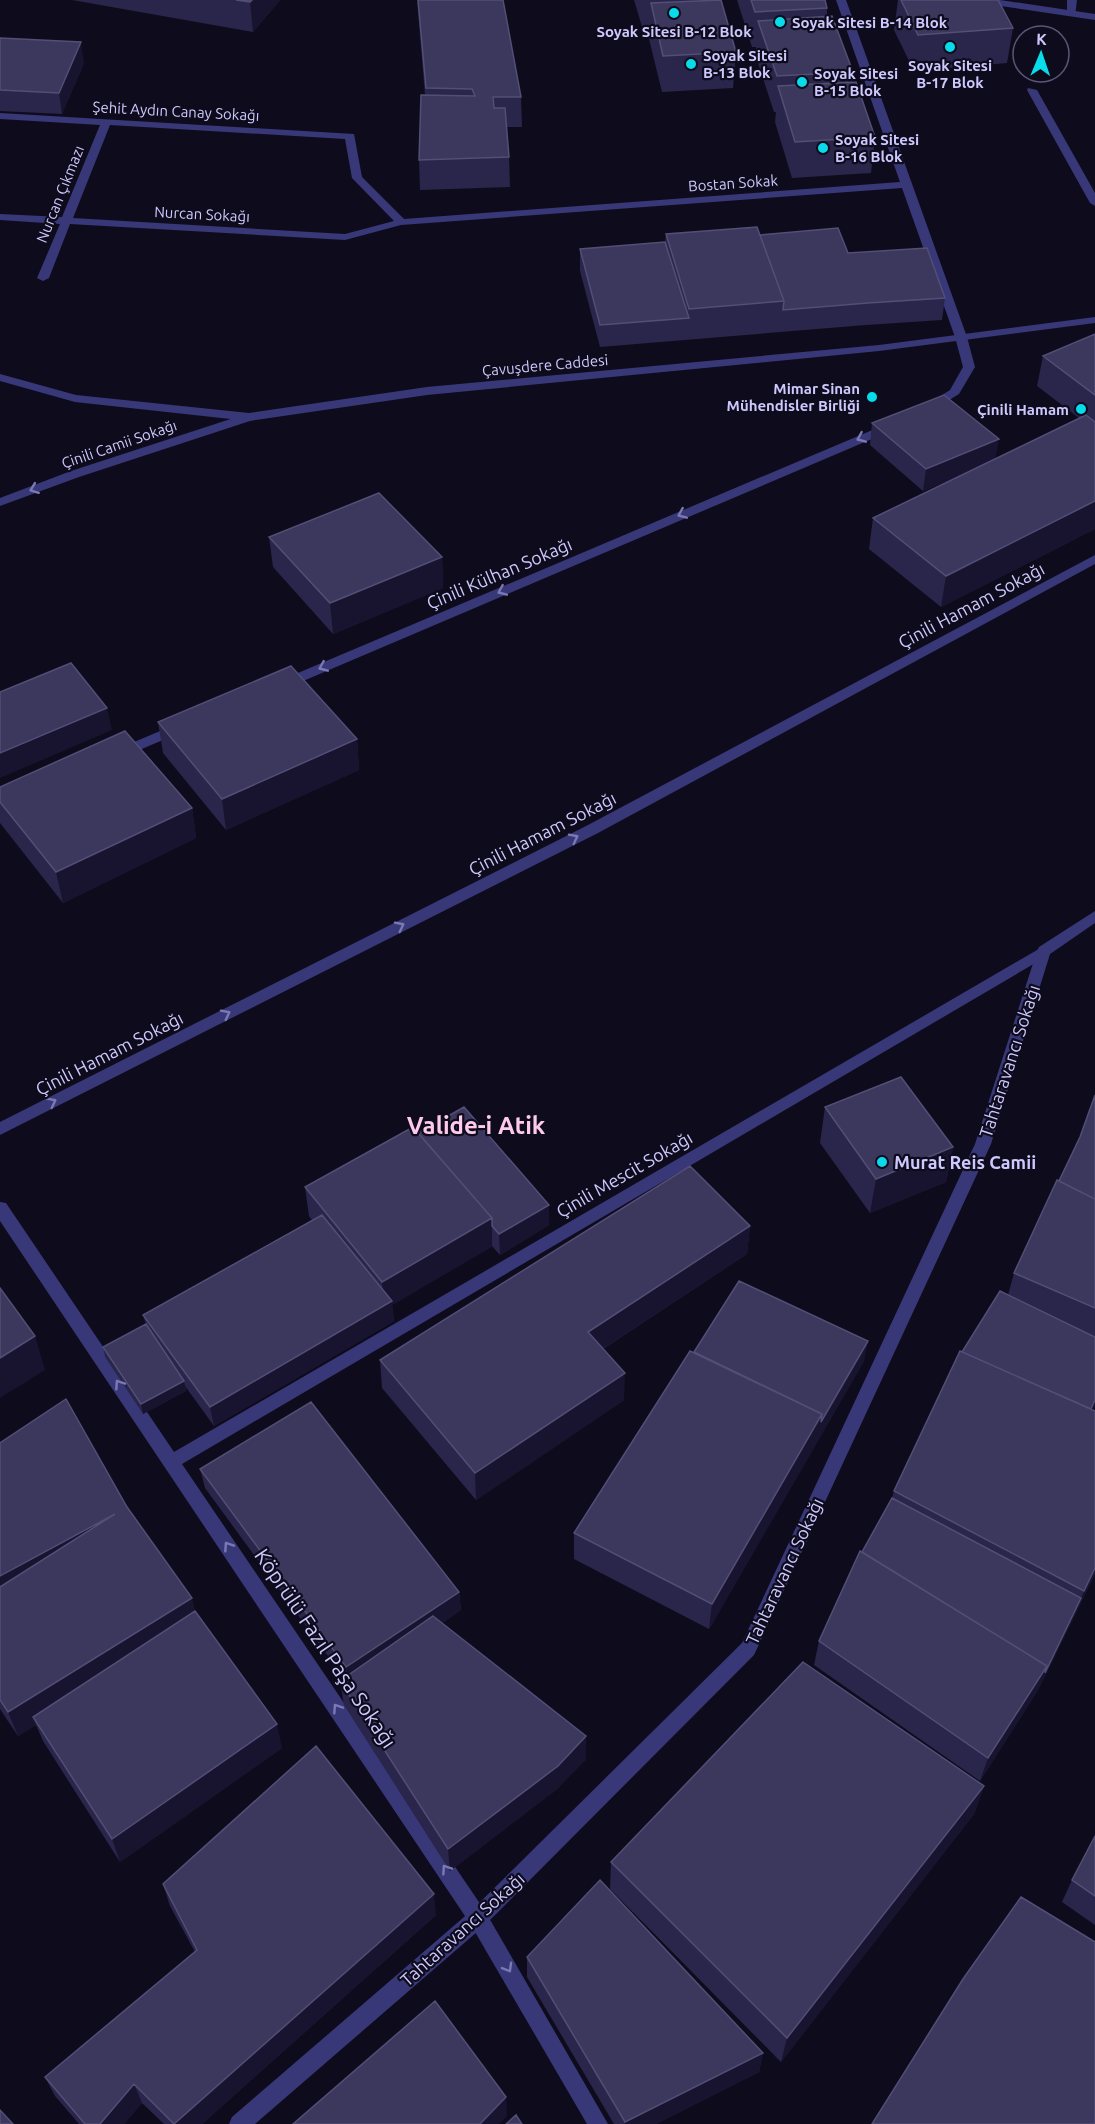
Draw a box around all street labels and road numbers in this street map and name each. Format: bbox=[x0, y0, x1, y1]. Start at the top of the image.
street label: Şehit Aydın Canay Sokağı bbox=[92, 98, 260, 124]
street label: Nurcan Çıkmazı bbox=[33, 143, 87, 245]
street label: Bostan Sokak bbox=[688, 171, 779, 195]
street label: Nurcan Sokağı bbox=[154, 203, 250, 225]
street label: Çavuşdere Caddesi bbox=[481, 351, 609, 379]
street label: Çinili Camii Sokağı bbox=[59, 416, 179, 472]
street label: Çinili Külhan Sokağı bbox=[423, 533, 575, 613]
street label: Çinili Hamam Sokağı bbox=[895, 558, 1047, 652]
street label: Çinili Hamam Sokağı bbox=[465, 787, 619, 879]
street label: Tahtaravancı Sokağı bbox=[975, 982, 1043, 1140]
street label: Çinili Hamam Sokağı bbox=[32, 1007, 186, 1099]
street label: Çinili Mescit Sokağı bbox=[552, 1127, 696, 1221]
street label: Tahtaravancı Sokağı bbox=[741, 1495, 827, 1647]
street label: Köprülü Fazıl Paşa Sokağı bbox=[250, 1544, 402, 1752]
street label: Tahtaravancı Sokağı bbox=[396, 1868, 528, 1990]

